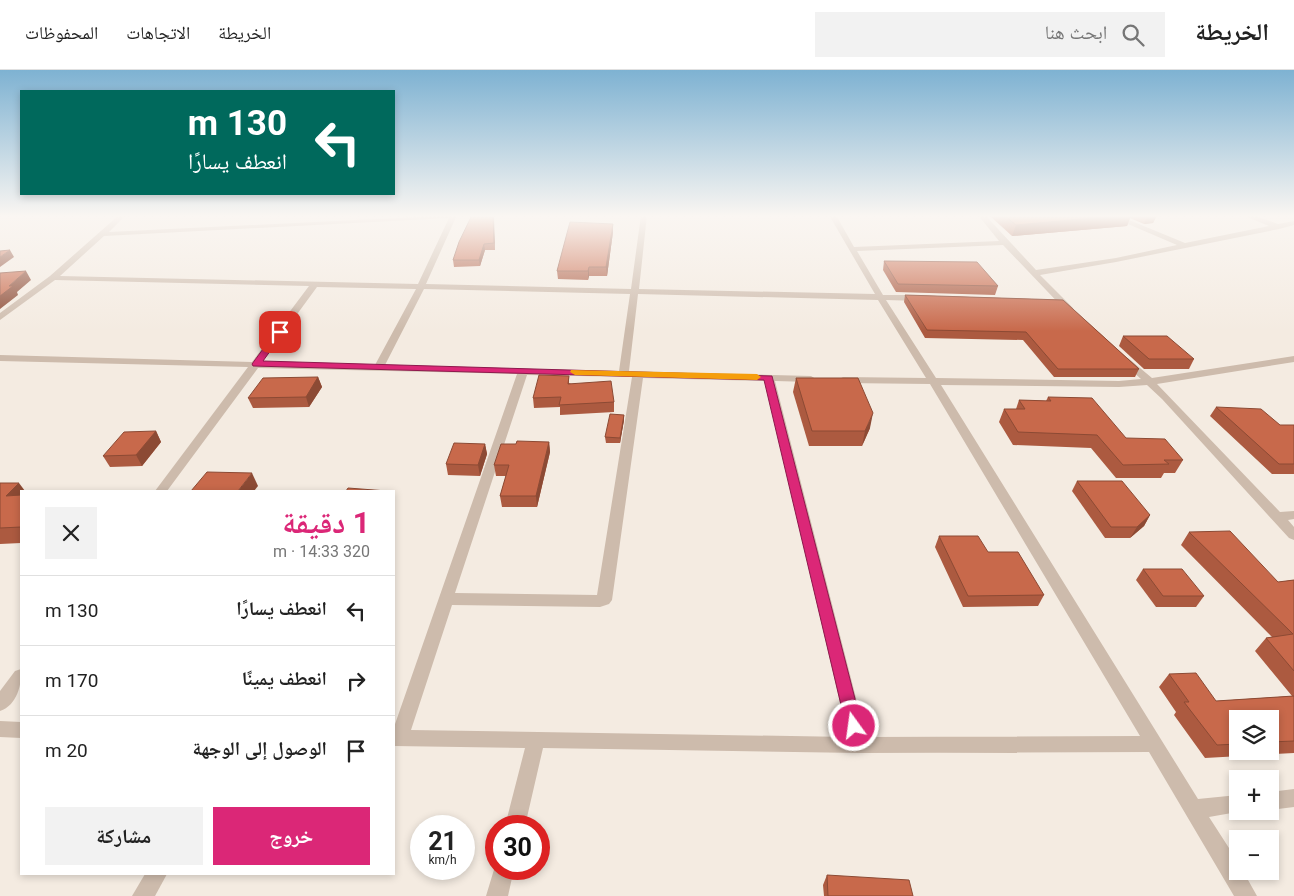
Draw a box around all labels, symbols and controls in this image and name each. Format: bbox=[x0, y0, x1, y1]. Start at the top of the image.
search box bbox=[815, 12, 1165, 57]
text: الخريطة bbox=[1195, 18, 1269, 46]
text: ابحث هنا bbox=[1045, 21, 1107, 44]
icon: search bbox=[1119, 21, 1147, 49]
text: المحفوظات bbox=[25, 22, 98, 43]
text: الاتجاهات bbox=[126, 22, 190, 43]
text: الخريطة bbox=[218, 22, 271, 43]
text: 130 m bbox=[188, 103, 287, 144]
icon: left bbox=[305, 110, 370, 175]
text: انعطف يسارًا bbox=[188, 149, 287, 174]
pin bbox=[259, 311, 301, 353]
icon: arrive bbox=[266, 318, 294, 346]
text: 1 دقيقة bbox=[282, 505, 370, 540]
button: close bbox=[45, 507, 97, 559]
text: 320 m · 14:33 bbox=[273, 542, 370, 561]
text: انعطف يسارًا bbox=[236, 597, 327, 620]
icon: left bbox=[342, 597, 370, 625]
text: 130 m bbox=[45, 599, 98, 622]
text: انعطف يمينًا bbox=[242, 667, 327, 690]
icon: right bbox=[342, 667, 370, 695]
text: 170 m bbox=[45, 669, 98, 692]
position arrow bbox=[827, 699, 879, 751]
map controls bbox=[1229, 710, 1279, 880]
button: layers bbox=[1229, 710, 1279, 760]
text: الوصول إلى الوجهة bbox=[193, 737, 327, 760]
icon: arrive bbox=[342, 737, 370, 765]
text: 20 m bbox=[45, 739, 88, 762]
button: + bbox=[1229, 770, 1279, 820]
button: مشاركة bbox=[45, 807, 203, 865]
button: خروج bbox=[213, 807, 370, 865]
speed limit sign: 30 bbox=[485, 815, 550, 880]
text: 21 bbox=[428, 827, 457, 856]
button: − bbox=[1229, 830, 1279, 880]
text: km/h bbox=[428, 853, 457, 867]

